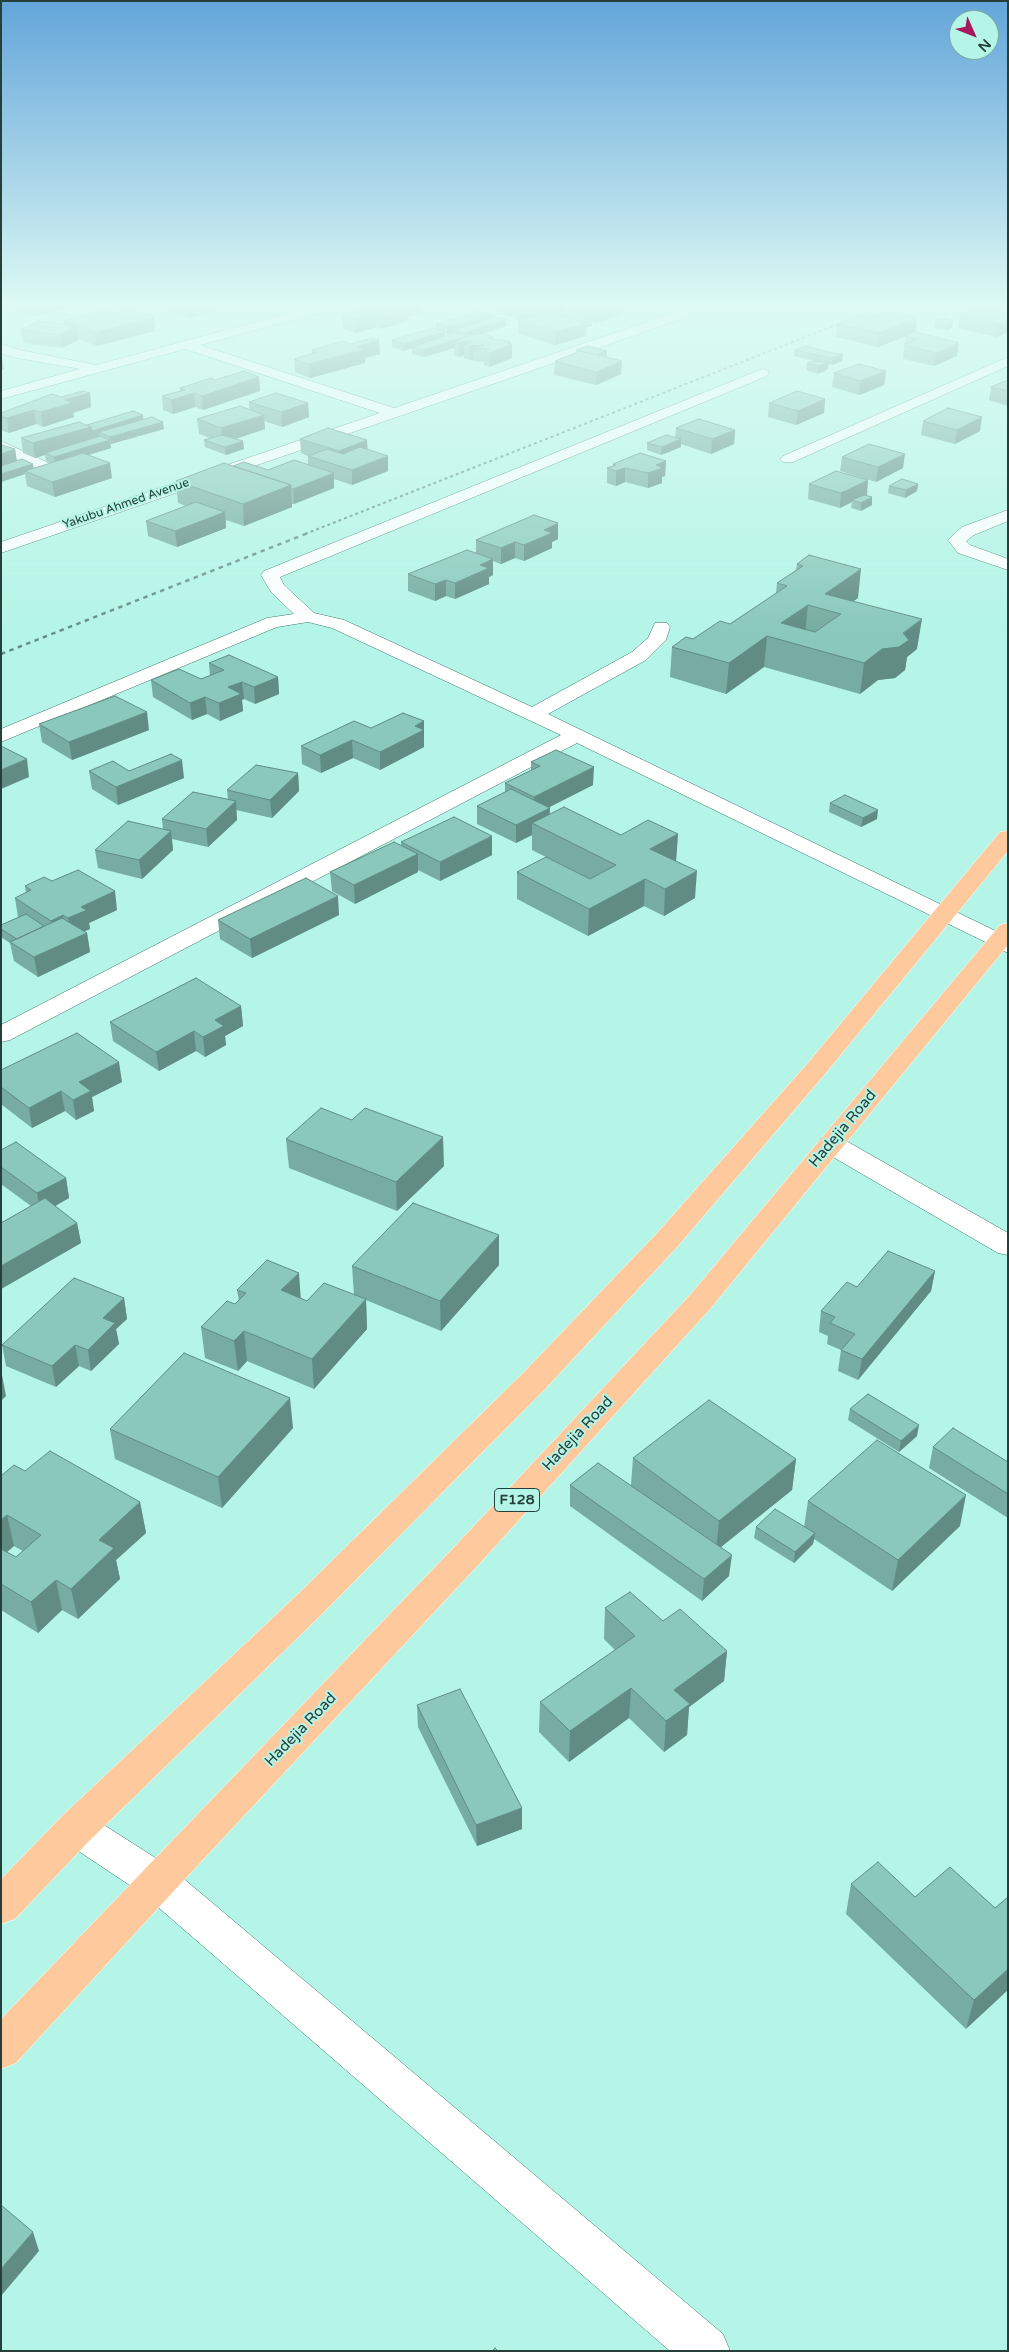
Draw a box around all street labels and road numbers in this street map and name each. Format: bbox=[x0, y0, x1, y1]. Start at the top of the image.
street label: Yakubu Ahmed Avenue bbox=[61, 476, 191, 532]
street label: Hadejia Road bbox=[805, 1087, 881, 1171]
street label: Hadejia Road bbox=[539, 1393, 617, 1475]
road number: F128 bbox=[494, 1488, 540, 1512]
street label: Hadejia Road bbox=[261, 1689, 341, 1771]

